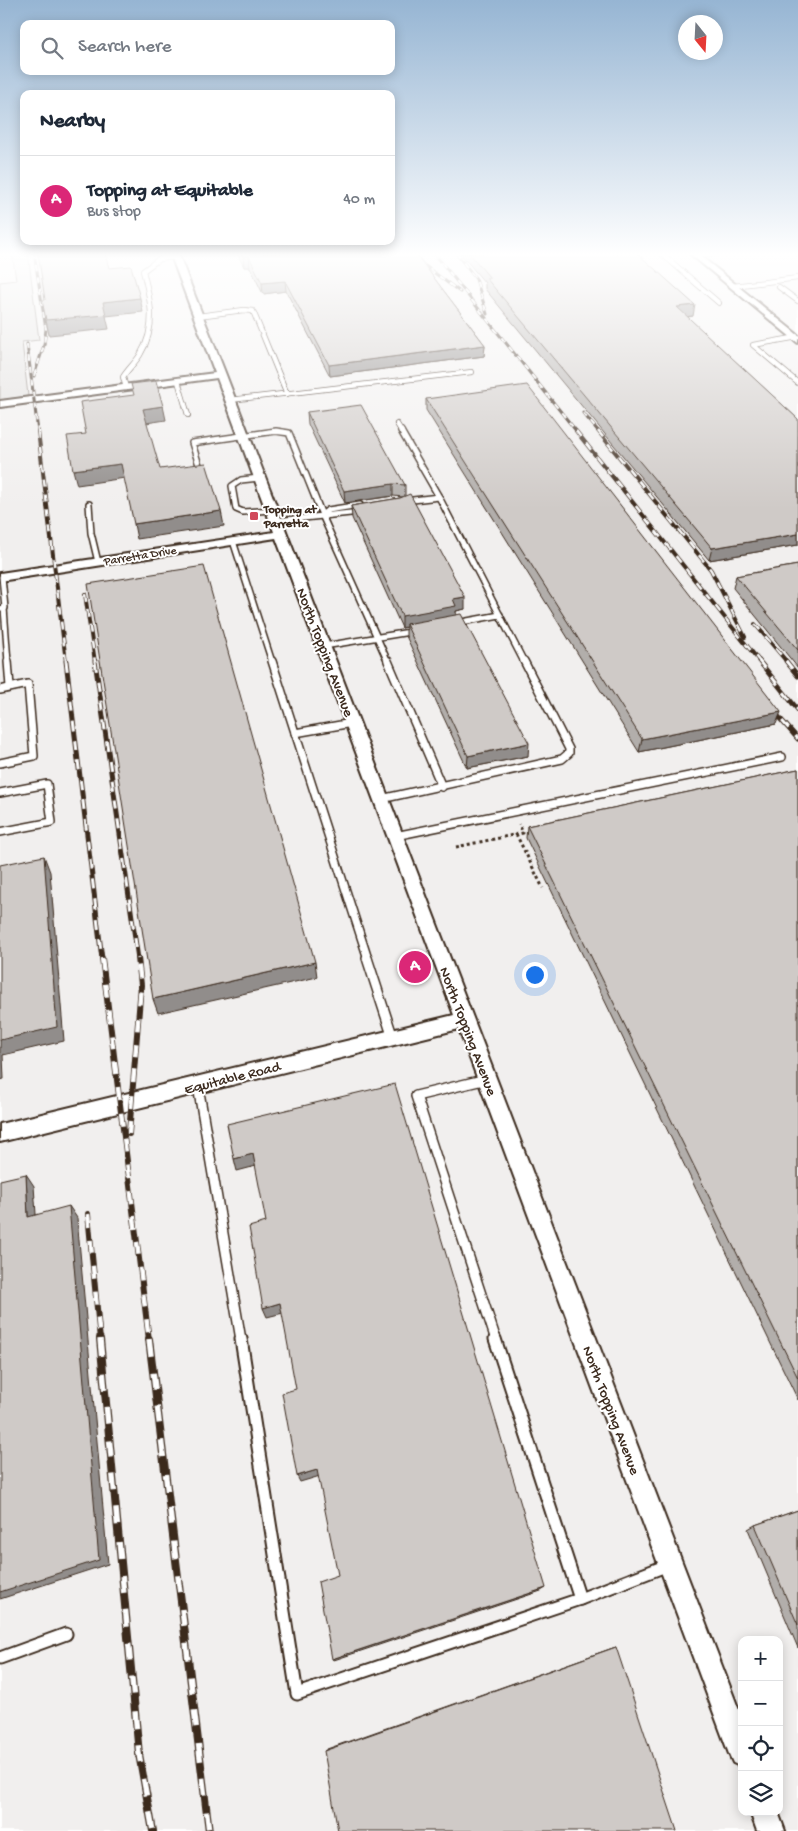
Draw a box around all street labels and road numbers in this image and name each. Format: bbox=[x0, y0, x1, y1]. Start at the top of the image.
street label: Parretta Drive bbox=[102, 544, 178, 570]
street label: North Topping Avenue bbox=[291, 586, 357, 720]
street label: North Topping Avenue bbox=[434, 965, 500, 1099]
street label: Equitable Road bbox=[183, 1058, 284, 1100]
street label: North Topping Avenue bbox=[577, 1344, 643, 1478]

